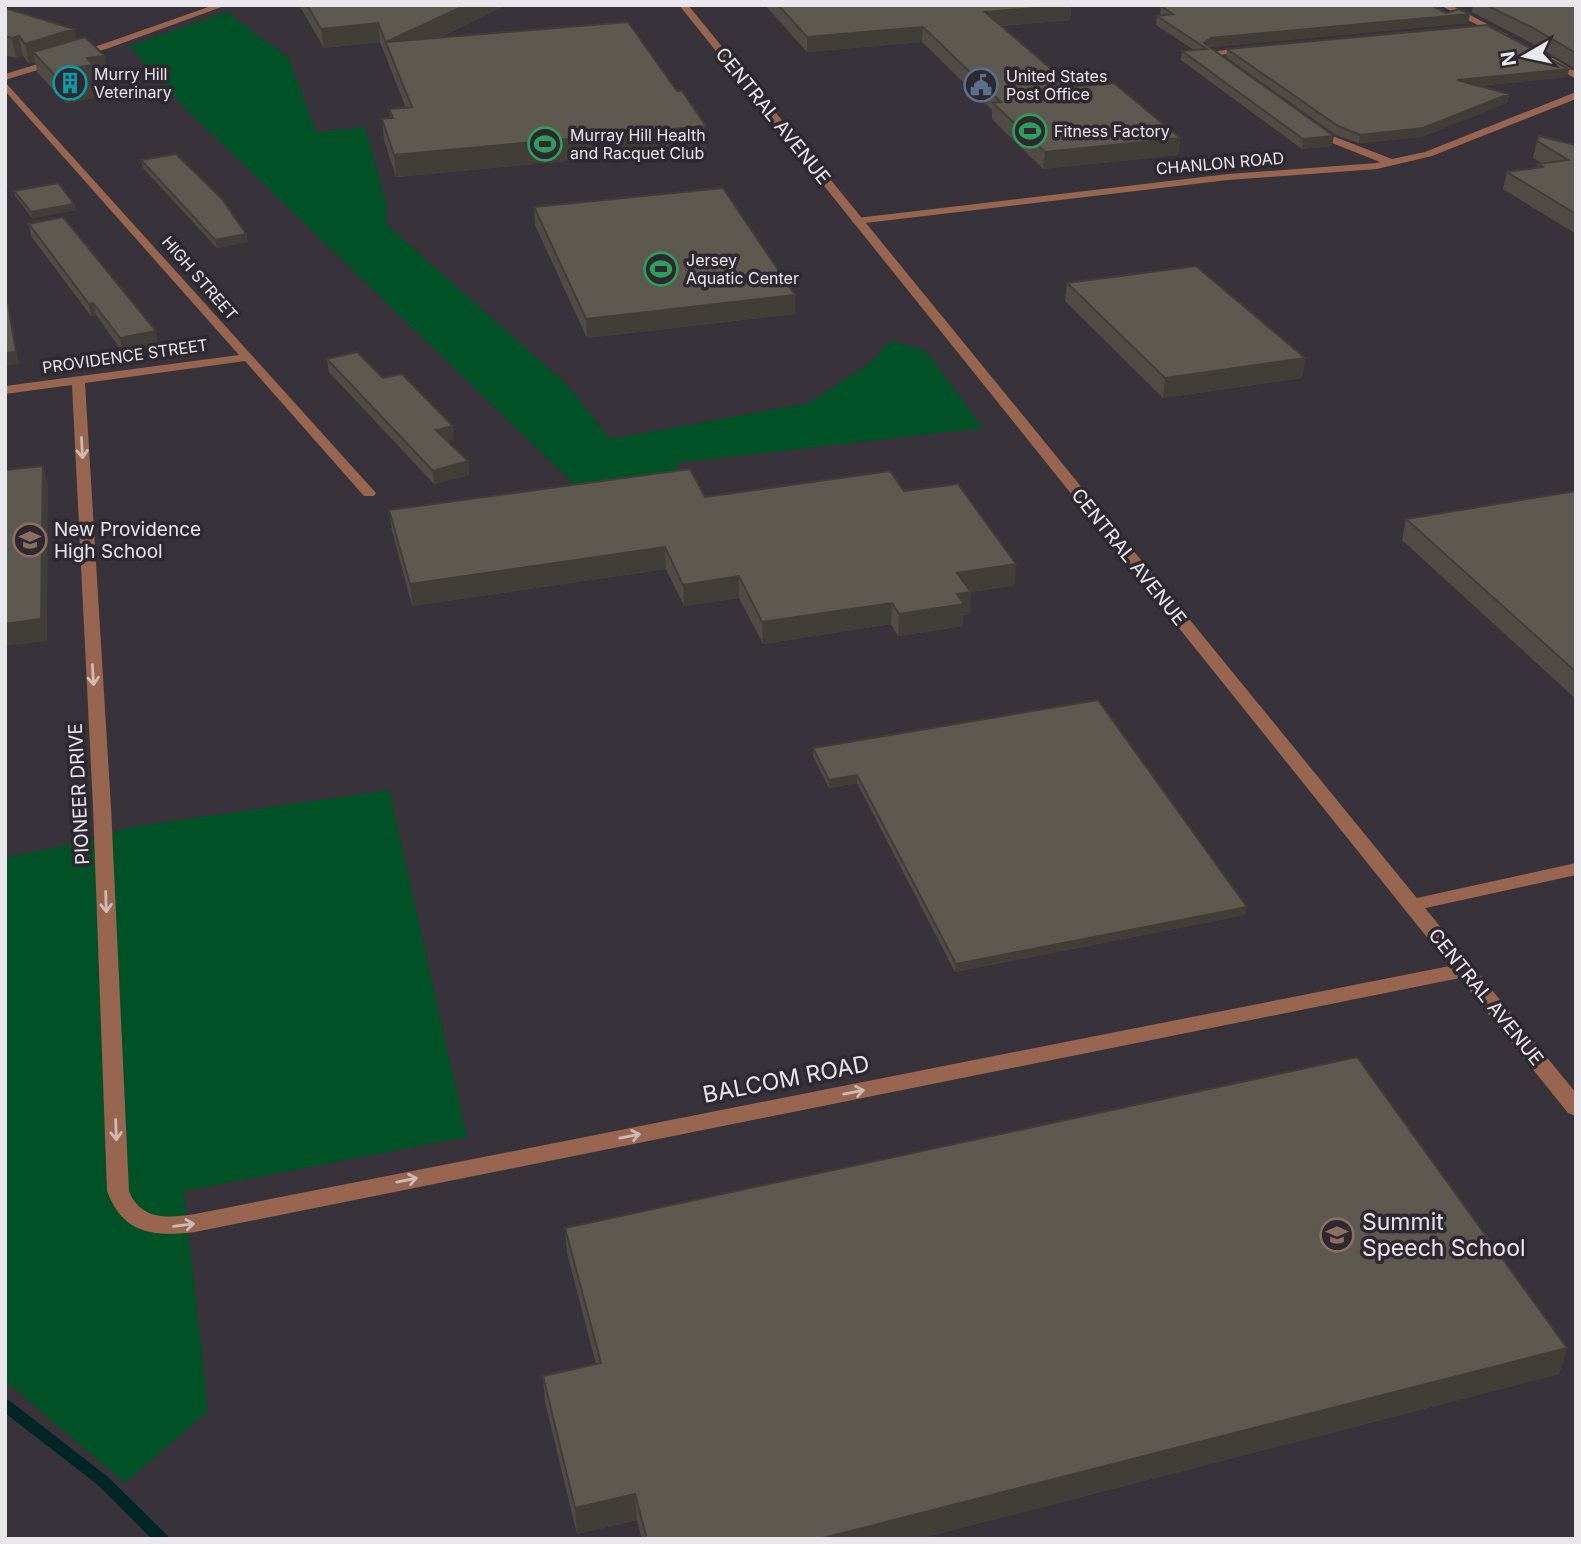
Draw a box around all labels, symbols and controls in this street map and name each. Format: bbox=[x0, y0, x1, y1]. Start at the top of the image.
north arrow bbox=[1490, 21, 1560, 91]
street label: CENTRAL AVENUE bbox=[711, 43, 835, 189]
text: N bbox=[1496, 50, 1521, 68]
building icon: Murry Hill Veterinary bbox=[51, 64, 89, 102]
place label: Murry Hill Veterinary bbox=[94, 64, 172, 102]
public building icon: United States Post Office bbox=[962, 66, 1000, 104]
place label: United States Post Office bbox=[1006, 66, 1107, 104]
sports icon: Fitness Factory bbox=[1011, 112, 1049, 150]
place label: Fitness Factory bbox=[1054, 121, 1170, 141]
sports icon: Murray Hill Health and Racquet Club bbox=[526, 125, 564, 163]
place label: Murray Hill Health and Racquet Club bbox=[570, 125, 706, 163]
street label: CHANLON ROAD bbox=[1155, 147, 1285, 179]
street label: HIGH STREET bbox=[158, 232, 242, 324]
sports icon: Jersey Aquatic Center bbox=[642, 250, 680, 288]
place label: Jersey Aquatic Center bbox=[686, 250, 799, 288]
street label: PROVIDENCE STREET bbox=[41, 334, 209, 378]
one-way arrow bbox=[75, 436, 88, 459]
street label: CENTRAL AVENUE bbox=[1067, 484, 1191, 630]
place label: New Providence High School bbox=[54, 518, 201, 563]
school or university icon: New Providence High School bbox=[11, 521, 49, 559]
one-way arrow bbox=[87, 663, 100, 686]
street label: PIONEER DRIVE bbox=[64, 722, 94, 866]
one-way arrow bbox=[99, 891, 112, 914]
street label: CENTRAL AVENUE bbox=[1424, 924, 1548, 1070]
street label: BALCOM ROAD bbox=[700, 1049, 872, 1109]
one-way arrow bbox=[842, 1085, 865, 1099]
one-way arrow bbox=[109, 1118, 122, 1141]
one-way arrow bbox=[618, 1128, 641, 1142]
one-way arrow bbox=[395, 1173, 418, 1187]
place label: Summit Speech School bbox=[1362, 1208, 1526, 1262]
school or university icon: Summit Speech School bbox=[1318, 1216, 1356, 1254]
one-way arrow bbox=[172, 1218, 195, 1231]

